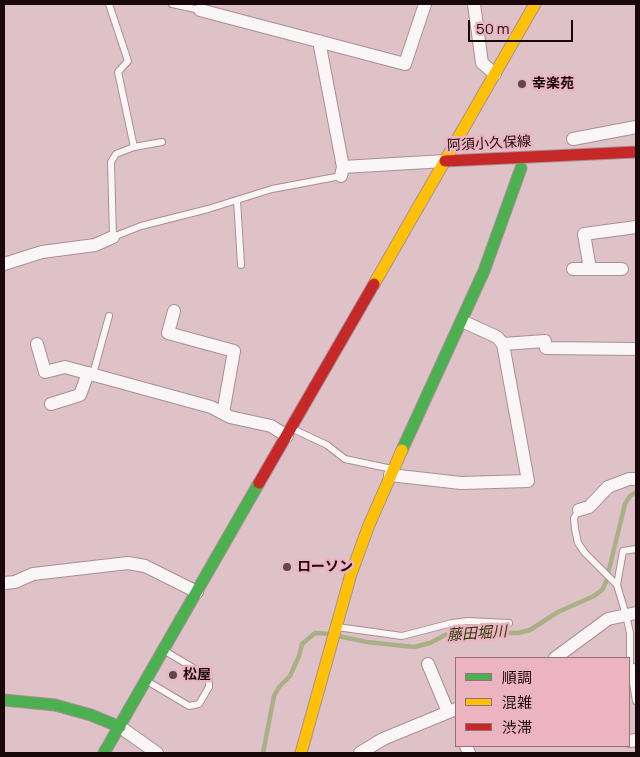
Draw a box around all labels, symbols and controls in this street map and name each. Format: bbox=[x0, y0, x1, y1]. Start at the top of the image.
scale bar bbox=[470, 10, 575, 42]
text: 50 m bbox=[476, 18, 510, 39]
place label: 幸楽苑 bbox=[532, 76, 574, 92]
marker: 幸楽苑 bbox=[516, 78, 528, 90]
street label: 阿須小久保線 bbox=[447, 133, 531, 155]
place label: ローソン bbox=[297, 559, 353, 575]
marker: ローソン bbox=[281, 561, 293, 573]
water label: 藤田堀川 bbox=[446, 623, 508, 645]
legend bbox=[455, 657, 630, 747]
place label: 松屋 bbox=[183, 667, 211, 683]
text: 順調 bbox=[502, 667, 532, 688]
marker: 松屋 bbox=[167, 669, 179, 681]
text: 混雑 bbox=[502, 692, 532, 713]
text: 渋滞 bbox=[502, 717, 532, 738]

